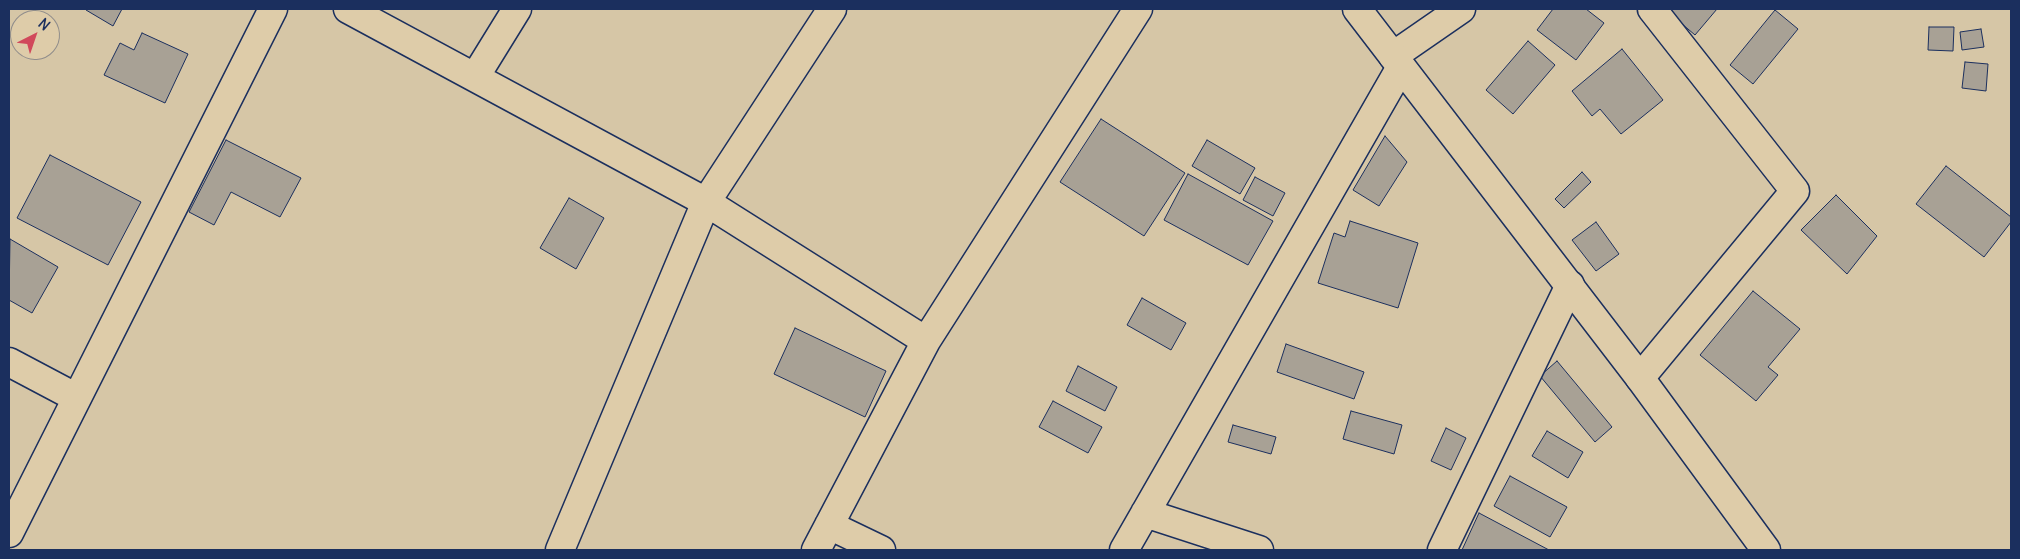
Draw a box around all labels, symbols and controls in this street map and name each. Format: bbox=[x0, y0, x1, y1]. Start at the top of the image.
north arrow bbox=[10, 10, 60, 60]
text: N bbox=[35, 14, 54, 34]

